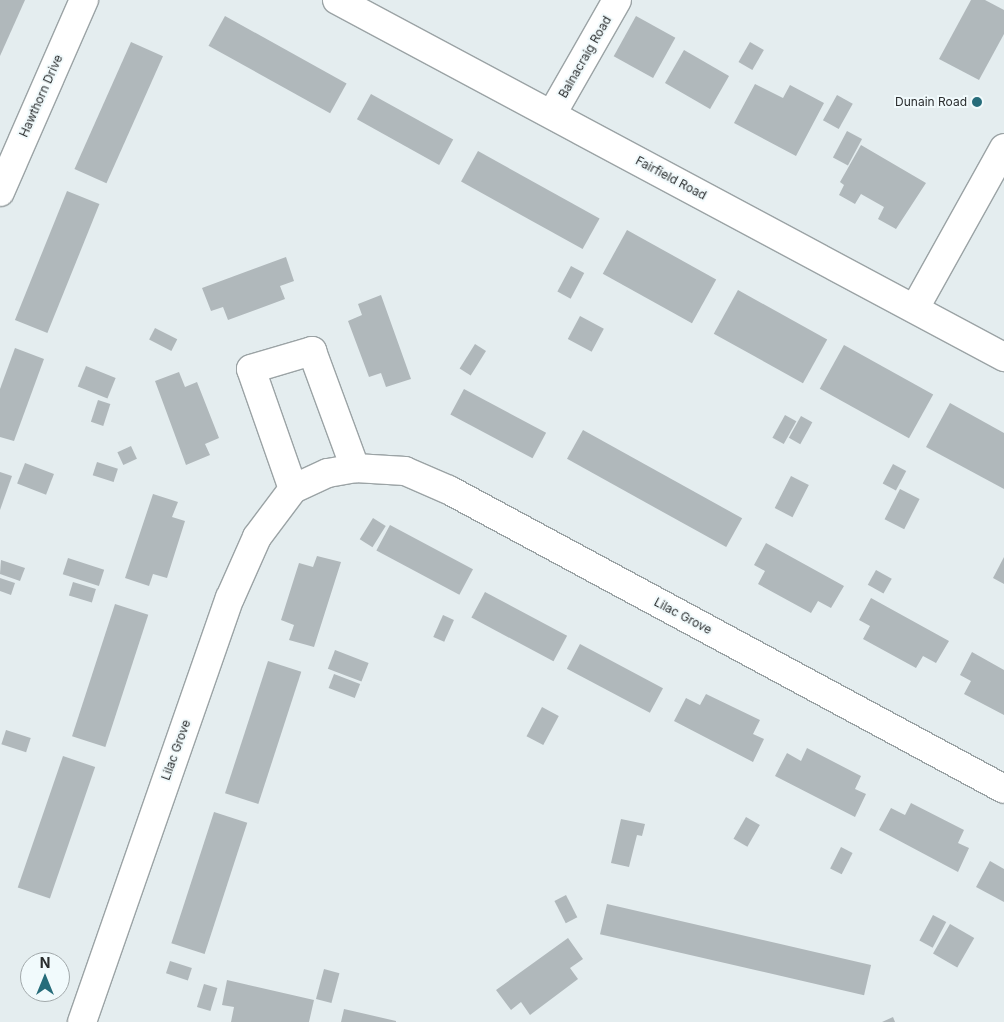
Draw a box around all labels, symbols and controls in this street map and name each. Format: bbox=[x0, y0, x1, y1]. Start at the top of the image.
street label: Balnacraig Road bbox=[556, 14, 614, 100]
street label: Hawthorn Drive bbox=[16, 53, 66, 139]
place label: Dunain Road bbox=[895, 95, 967, 109]
marker: Dunain Road bbox=[971, 96, 983, 108]
street label: Fairfield Road bbox=[633, 153, 709, 203]
street label: Lilac Grove bbox=[652, 595, 714, 637]
street label: Lilac Grove bbox=[158, 718, 194, 782]
north arrow bbox=[20, 952, 70, 1002]
text: N bbox=[40, 954, 50, 971]

